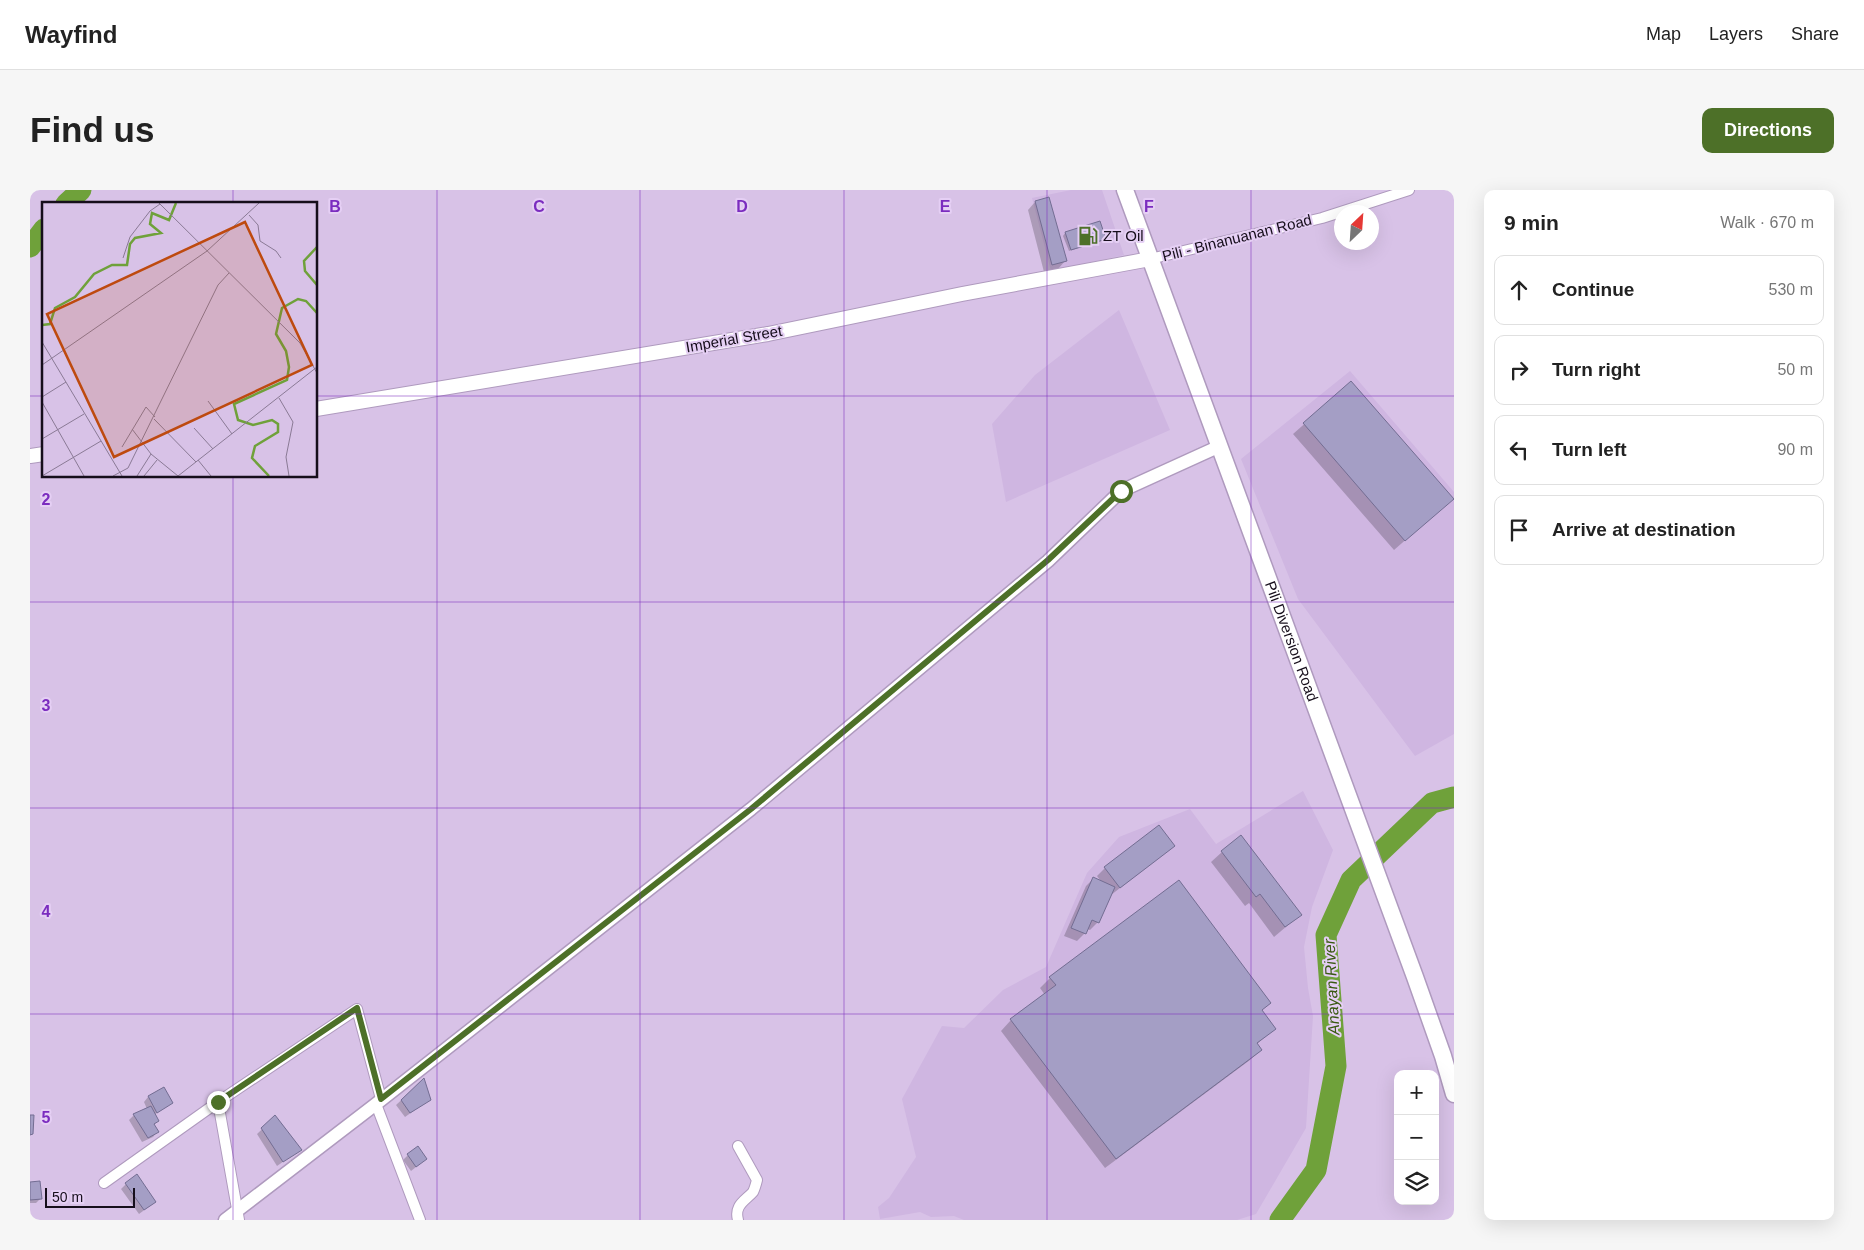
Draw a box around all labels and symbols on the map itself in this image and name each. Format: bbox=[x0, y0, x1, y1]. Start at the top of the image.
text: B bbox=[329, 198, 341, 215]
text: C bbox=[533, 198, 545, 215]
text: D bbox=[736, 198, 748, 215]
text: E bbox=[940, 198, 951, 215]
text: F bbox=[1144, 198, 1154, 215]
inset map bbox=[42, 202, 318, 478]
north arrow bbox=[1334, 205, 1379, 250]
street label: Pili - Binanuanan Road bbox=[1160, 211, 1313, 264]
fuel station icon: ZT Oil bbox=[1077, 225, 1099, 247]
place label: ZT Oil bbox=[1103, 227, 1144, 244]
street label: Imperial Street bbox=[684, 322, 784, 355]
route start bbox=[1110, 480, 1133, 503]
text: 2 bbox=[42, 491, 51, 508]
street label: Pili Diversion Road bbox=[1262, 579, 1322, 704]
text: 3 bbox=[42, 697, 51, 714]
text: 4 bbox=[42, 903, 51, 920]
water label: Anayan River bbox=[1320, 938, 1343, 1036]
route end bbox=[207, 1091, 230, 1114]
text: 5 bbox=[42, 1109, 51, 1126]
scale bar bbox=[45, 1185, 135, 1208]

